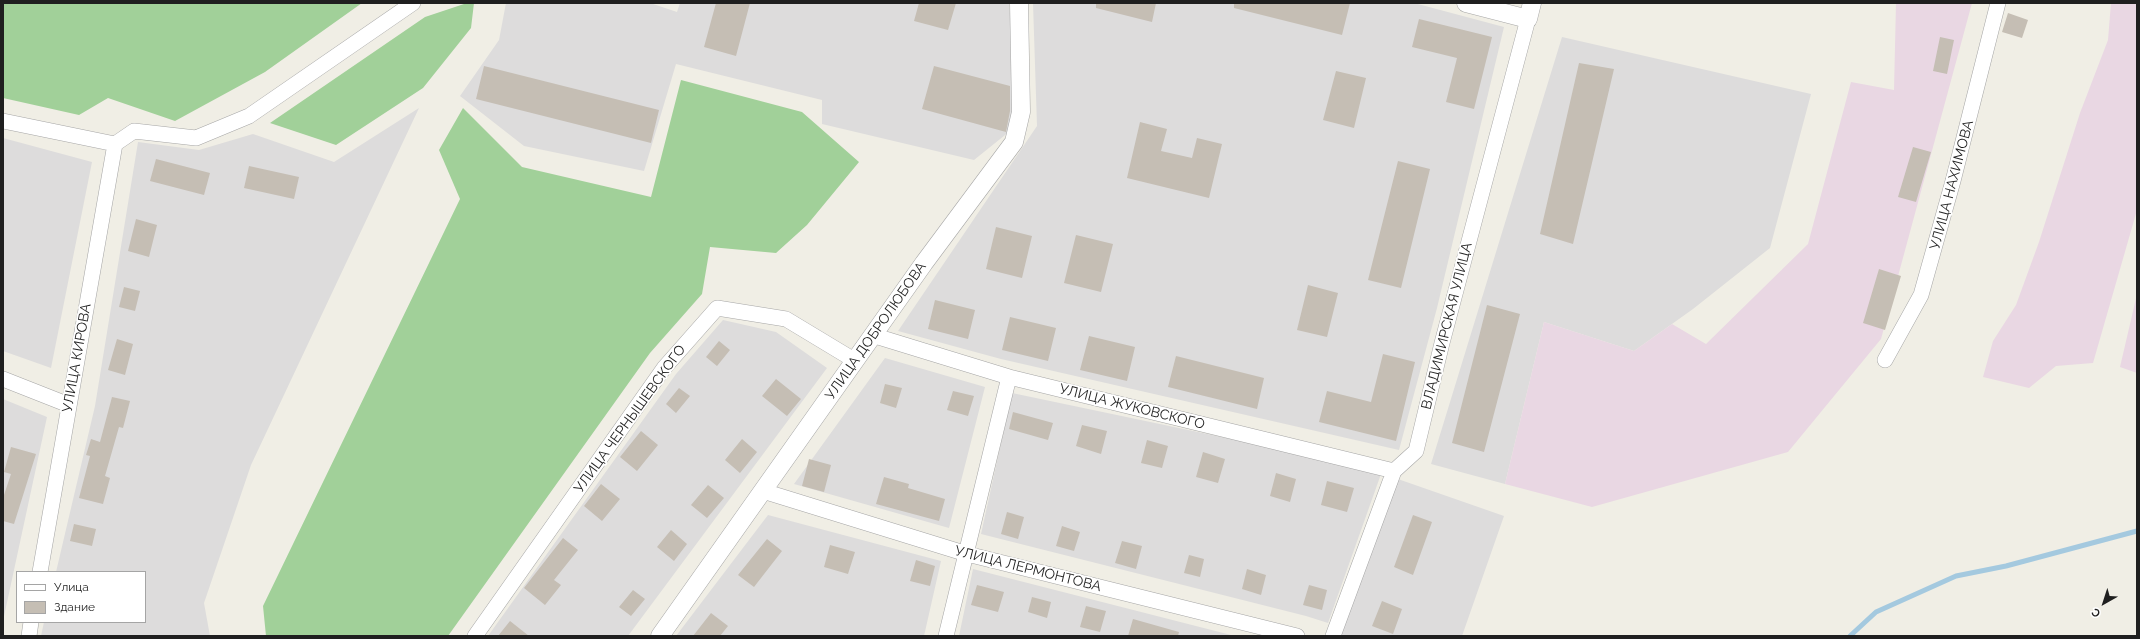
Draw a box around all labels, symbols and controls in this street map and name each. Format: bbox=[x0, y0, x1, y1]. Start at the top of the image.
street label: УЛИЦА НАХИМОВА bbox=[1927, 118, 1977, 252]
street label: ВЛАДИМИРСКАЯ УЛИЦА bbox=[1418, 241, 1476, 411]
street label: УЛИЦА ДОБРОЛЮБОВА bbox=[822, 259, 930, 403]
street label: УЛИЦА КИРОВА bbox=[59, 302, 95, 414]
street label: УЛИЦА ЧЕРНЫШЕВСКОГО bbox=[571, 342, 689, 496]
street label: УЛИЦА ЖУКОВСКОГО bbox=[1057, 381, 1207, 433]
street label: УЛИЦА ЛЕРМОНТОВА bbox=[953, 543, 1103, 595]
legend bbox=[16, 571, 146, 623]
text: Улица bbox=[54, 580, 89, 594]
north arrow bbox=[2084, 583, 2124, 623]
text: Здание bbox=[54, 600, 95, 614]
text: С bbox=[2089, 605, 2103, 620]

